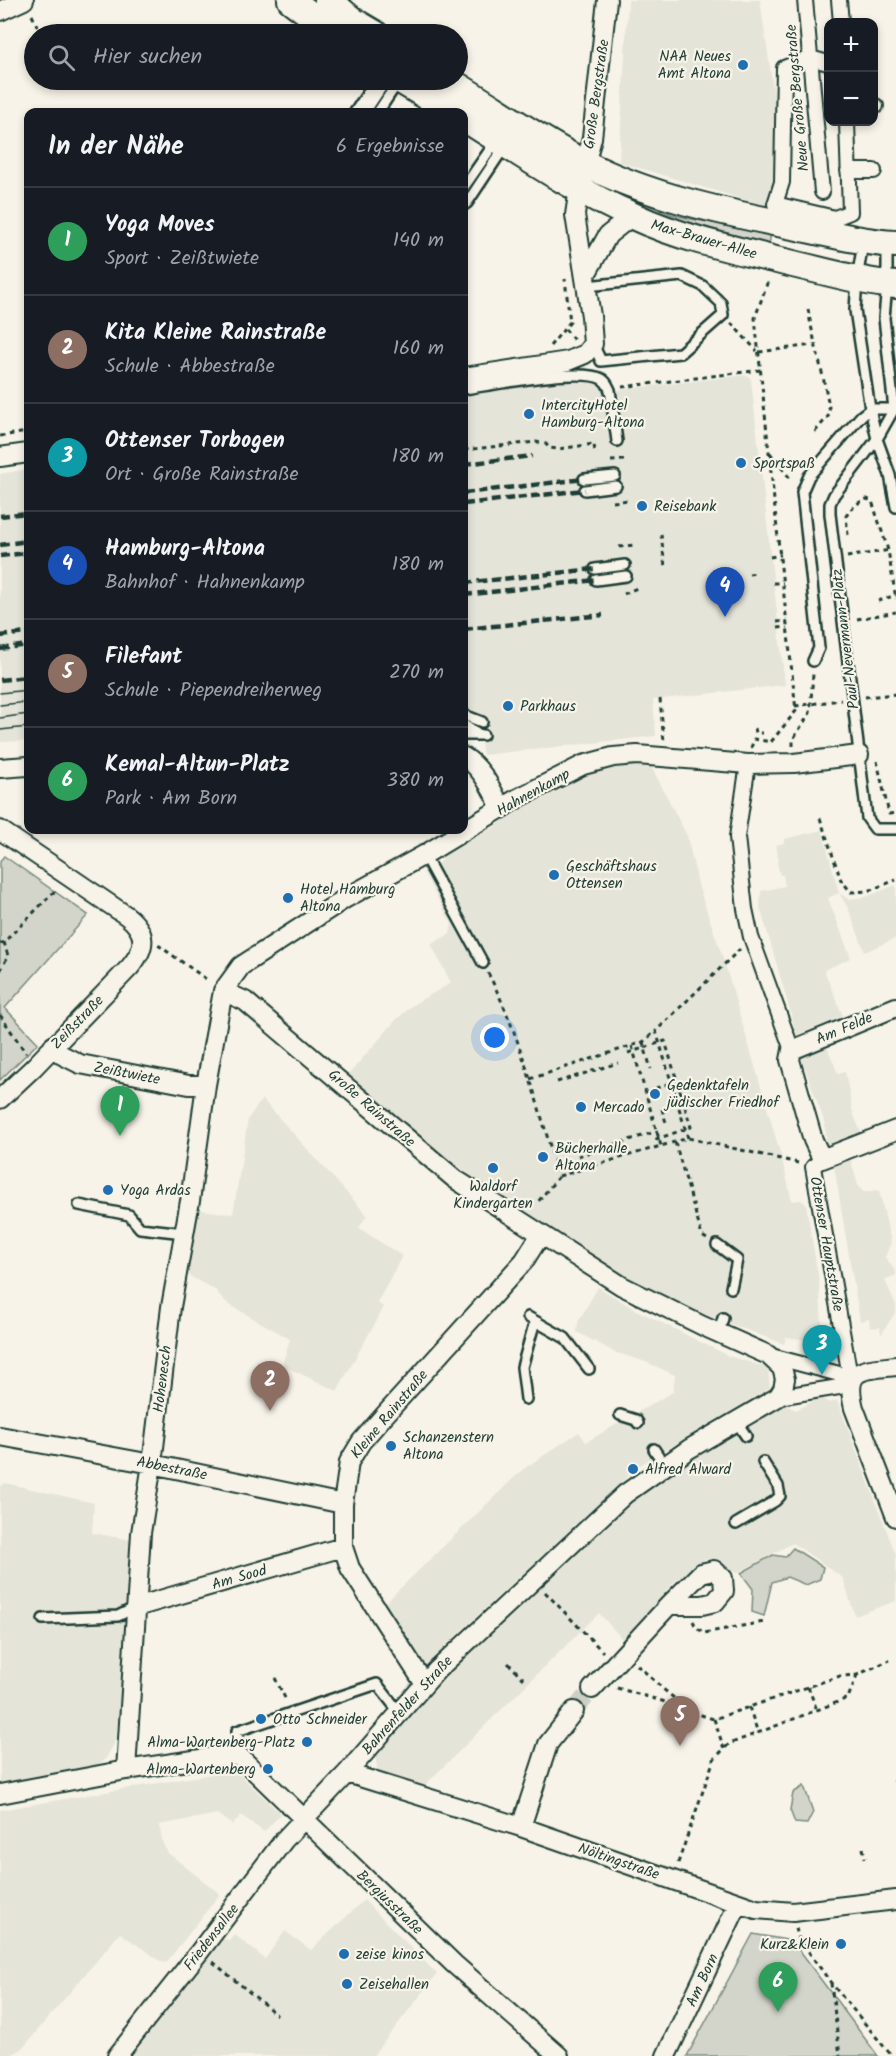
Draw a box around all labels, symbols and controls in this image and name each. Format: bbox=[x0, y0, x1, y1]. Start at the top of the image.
map controls bbox=[824, 18, 878, 126]
button: + bbox=[824, 18, 878, 72]
street label: Neue Große Bergstraße bbox=[780, 23, 816, 172]
search box bbox=[24, 24, 468, 90]
street label: Große Bergstraße bbox=[577, 37, 617, 151]
text: Hier suchen bbox=[93, 40, 202, 75]
icon: search bbox=[45, 41, 78, 74]
place label: NAA Neues Amt Altona bbox=[658, 45, 732, 86]
marker: NAA Neues Amt Altona bbox=[736, 58, 750, 72]
button: − bbox=[824, 72, 878, 126]
text: In der Nähe bbox=[48, 126, 184, 168]
text: 6 Ergebnisse bbox=[336, 131, 444, 163]
text: Yoga Moves bbox=[105, 208, 215, 243]
street label: Max-Brauer-Allee bbox=[648, 213, 760, 267]
text: 1 bbox=[64, 225, 71, 257]
text: 140 m bbox=[393, 225, 444, 257]
text: Sport · Zeißtwiete bbox=[105, 243, 259, 275]
text: Kita Kleine Rainstraße bbox=[105, 316, 326, 351]
text: 2 bbox=[62, 333, 73, 365]
text: 160 m bbox=[393, 333, 444, 365]
text: Schule · Abbestraße bbox=[105, 351, 275, 383]
place label: IntercityHotel Hamburg-Altona bbox=[541, 394, 645, 435]
marker: IntercityHotel Hamburg-Altona bbox=[522, 407, 536, 421]
text: Ottenser Torbogen bbox=[105, 424, 285, 459]
text: 3 bbox=[62, 441, 73, 473]
text: 180 m bbox=[392, 441, 444, 473]
place label: Sportspaß bbox=[753, 452, 815, 476]
marker: Sportspaß bbox=[734, 456, 748, 470]
text: Ort · Große Rainstraße bbox=[105, 459, 298, 491]
place label: Reisebank bbox=[654, 495, 717, 519]
marker: Reisebank bbox=[635, 499, 649, 513]
text: Hamburg-Altona bbox=[105, 532, 265, 567]
text: 4 bbox=[62, 549, 73, 581]
text: 180 m bbox=[392, 549, 444, 581]
text: Bahnhof · Hahnenkamp bbox=[105, 567, 305, 599]
street label: Paul-Nevermann-Platz bbox=[825, 567, 866, 710]
pin: 4 bbox=[706, 568, 744, 617]
text: Filefant bbox=[105, 640, 182, 675]
text: 5 bbox=[62, 657, 73, 689]
text: 270 m bbox=[389, 657, 444, 689]
text: Schule · Piependreiherweg bbox=[105, 675, 322, 707]
place label: Parkhaus bbox=[520, 695, 576, 719]
marker: Parkhaus bbox=[501, 699, 515, 713]
text: Kemal-Altun-Platz bbox=[105, 748, 290, 783]
street label: Hahnenkamp bbox=[492, 763, 575, 823]
text: 6 bbox=[62, 765, 73, 797]
text: 380 m bbox=[387, 765, 444, 797]
text: Park · Am Born bbox=[105, 783, 237, 815]
place label: Geschäftshaus Ottensen bbox=[566, 855, 657, 896]
marker: Geschäftshaus Ottensen bbox=[547, 868, 561, 882]
place label: Hotel Hamburg Altona bbox=[300, 878, 395, 919]
marker: Hotel Hamburg Altona bbox=[281, 891, 295, 905]
street label: Zeißstraße bbox=[45, 990, 110, 1056]
street label: Am Felde bbox=[812, 1006, 877, 1052]
your location bbox=[480, 1023, 509, 1052]
street label: Zeißtwiete bbox=[92, 1056, 162, 1092]
street label: Große Rainstraße bbox=[322, 1064, 421, 1154]
place label: Gedenktafeln jüdischer Friedhof bbox=[663, 1074, 780, 1115]
pin: 1 bbox=[100, 1086, 140, 1136]
marker: Gedenktafeln jüdischer Friedhof bbox=[648, 1087, 662, 1101]
place label: Mercado bbox=[593, 1096, 645, 1120]
marker: Mercado bbox=[574, 1100, 588, 1114]
place label: Bücherhalle Altona bbox=[555, 1137, 628, 1178]
marker: Bücherhalle Altona bbox=[536, 1150, 550, 1164]
marker: Waldorf Kindergarten bbox=[486, 1161, 500, 1175]
place label: Waldorf Kindergarten bbox=[453, 1175, 533, 1216]
street label: Ottenser Hauptstraße bbox=[802, 1175, 850, 1314]
place label: Yoga Ardas bbox=[120, 1179, 191, 1203]
marker: Yoga Ardas bbox=[101, 1183, 115, 1197]
pin: 3 bbox=[802, 1326, 842, 1375]
street label: Hohenesch bbox=[147, 1344, 179, 1414]
pin: 2 bbox=[250, 1362, 290, 1411]
street label: Kleine Rainstraße bbox=[345, 1364, 435, 1465]
place label: Schanzenstern Altona bbox=[403, 1426, 494, 1467]
marker: Schanzenstern Altona bbox=[384, 1439, 398, 1453]
street label: Abbestraße bbox=[135, 1450, 209, 1488]
place label: Alfred Alward bbox=[645, 1458, 732, 1482]
marker: Alfred Alward bbox=[626, 1462, 640, 1476]
street label: Am Sood bbox=[209, 1559, 270, 1597]
street label: Bahrenfelder Straße bbox=[356, 1650, 459, 1761]
pin: 5 bbox=[660, 1696, 700, 1746]
place label: Otto Schneider bbox=[273, 1708, 368, 1732]
marker: Otto Schneider bbox=[254, 1712, 268, 1726]
place label: Alma-Wartenberg-Platz bbox=[147, 1731, 295, 1755]
marker: Alma-Wartenberg-Platz bbox=[300, 1735, 314, 1749]
place label: Alma-Wartenberg bbox=[146, 1758, 256, 1782]
marker: Alma-Wartenberg bbox=[261, 1762, 275, 1776]
street label: Nöltingstraße bbox=[575, 1837, 663, 1887]
street label: Bergiusstraße bbox=[350, 1864, 428, 1941]
street label: Friedensallee bbox=[178, 1899, 246, 1976]
place label: Kurz&Klein bbox=[760, 1933, 829, 1957]
marker: Kurz&Klein bbox=[834, 1937, 848, 1951]
place label: zeise kinos bbox=[356, 1943, 424, 1967]
marker: zeise kinos bbox=[337, 1947, 351, 1961]
street label: Am Born bbox=[680, 1950, 726, 2011]
pin: 6 bbox=[758, 1962, 798, 2012]
place label: Zeisehallen bbox=[359, 1973, 429, 1997]
marker: Zeisehallen bbox=[340, 1977, 354, 1991]

